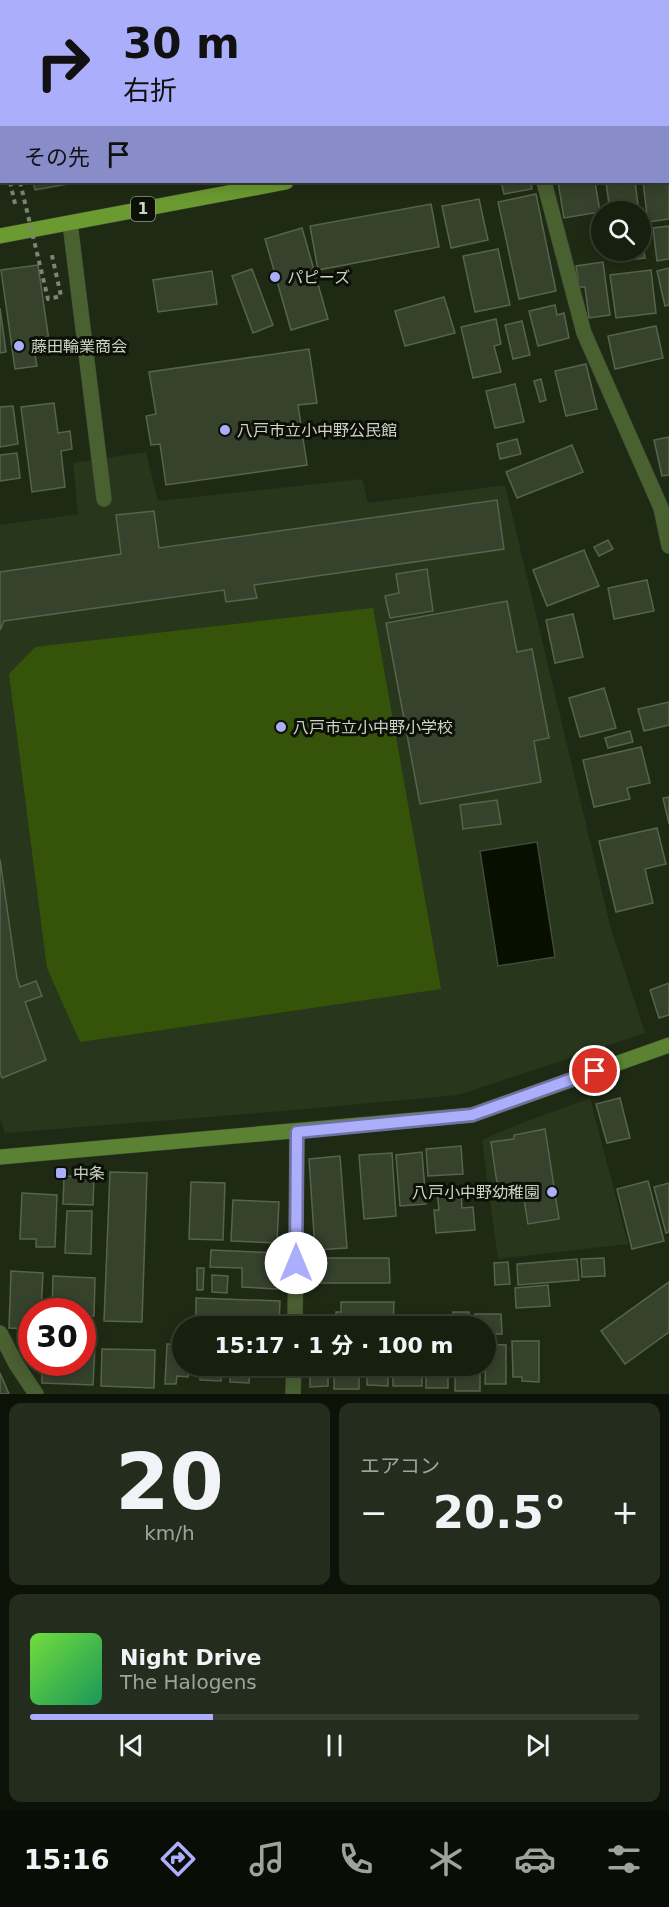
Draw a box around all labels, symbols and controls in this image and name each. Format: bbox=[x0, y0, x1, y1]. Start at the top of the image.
text: 30 m bbox=[123, 19, 240, 68]
icon: right bbox=[24, 24, 102, 102]
text: 右折 bbox=[123, 75, 177, 106]
icon: arrive bbox=[102, 138, 135, 171]
text: その先 bbox=[24, 145, 90, 170]
road number: 1 bbox=[131, 197, 155, 221]
map controls bbox=[591, 201, 651, 261]
button: search bbox=[591, 201, 651, 261]
place label: パピーズ bbox=[287, 268, 350, 287]
marker: パピーズ bbox=[268, 270, 282, 284]
place label: 藤田輪業商会 bbox=[31, 337, 127, 356]
marker: 藤田輪業商会 bbox=[12, 339, 26, 353]
place label: 八戸市立小中野公民館 bbox=[237, 421, 397, 440]
marker: 八戸市立小中野公民館 bbox=[218, 423, 232, 437]
place label: 八戸市立小中野小学校 bbox=[293, 718, 453, 737]
marker: 八戸市立小中野小学校 bbox=[274, 720, 288, 734]
pin bbox=[569, 1045, 620, 1096]
icon: arrive bbox=[578, 1054, 611, 1087]
place label: 中条 bbox=[73, 1164, 105, 1183]
marker: 中条 bbox=[54, 1166, 68, 1180]
place label: 八戸小中野幼稚園 bbox=[412, 1183, 540, 1202]
marker: 八戸小中野幼稚園 bbox=[545, 1185, 559, 1199]
position arrow bbox=[264, 1231, 328, 1295]
speed limit sign: 30 bbox=[18, 1298, 96, 1376]
text: 15:17 · 1 分 · 100 m bbox=[215, 1333, 453, 1358]
text: 20 bbox=[115, 1437, 224, 1527]
text: エアコン bbox=[360, 1454, 440, 1478]
text: 20.5° bbox=[433, 1486, 566, 1539]
text: − bbox=[360, 1493, 388, 1532]
text: + bbox=[611, 1493, 639, 1532]
text: km/h bbox=[144, 1521, 195, 1545]
text: Night Drive bbox=[120, 1645, 261, 1670]
text: The Halogens bbox=[120, 1670, 257, 1694]
icon: previous bbox=[115, 1729, 148, 1762]
icon: pause bbox=[318, 1729, 351, 1762]
icon: next bbox=[521, 1729, 554, 1762]
icon: directions bbox=[157, 1838, 199, 1880]
icon: music bbox=[246, 1838, 288, 1880]
icon: phone bbox=[335, 1838, 377, 1880]
icon: climate bbox=[425, 1838, 467, 1880]
icon: car bbox=[514, 1838, 556, 1880]
icon: filters bbox=[603, 1838, 645, 1880]
text: 15:16 bbox=[24, 1844, 110, 1875]

